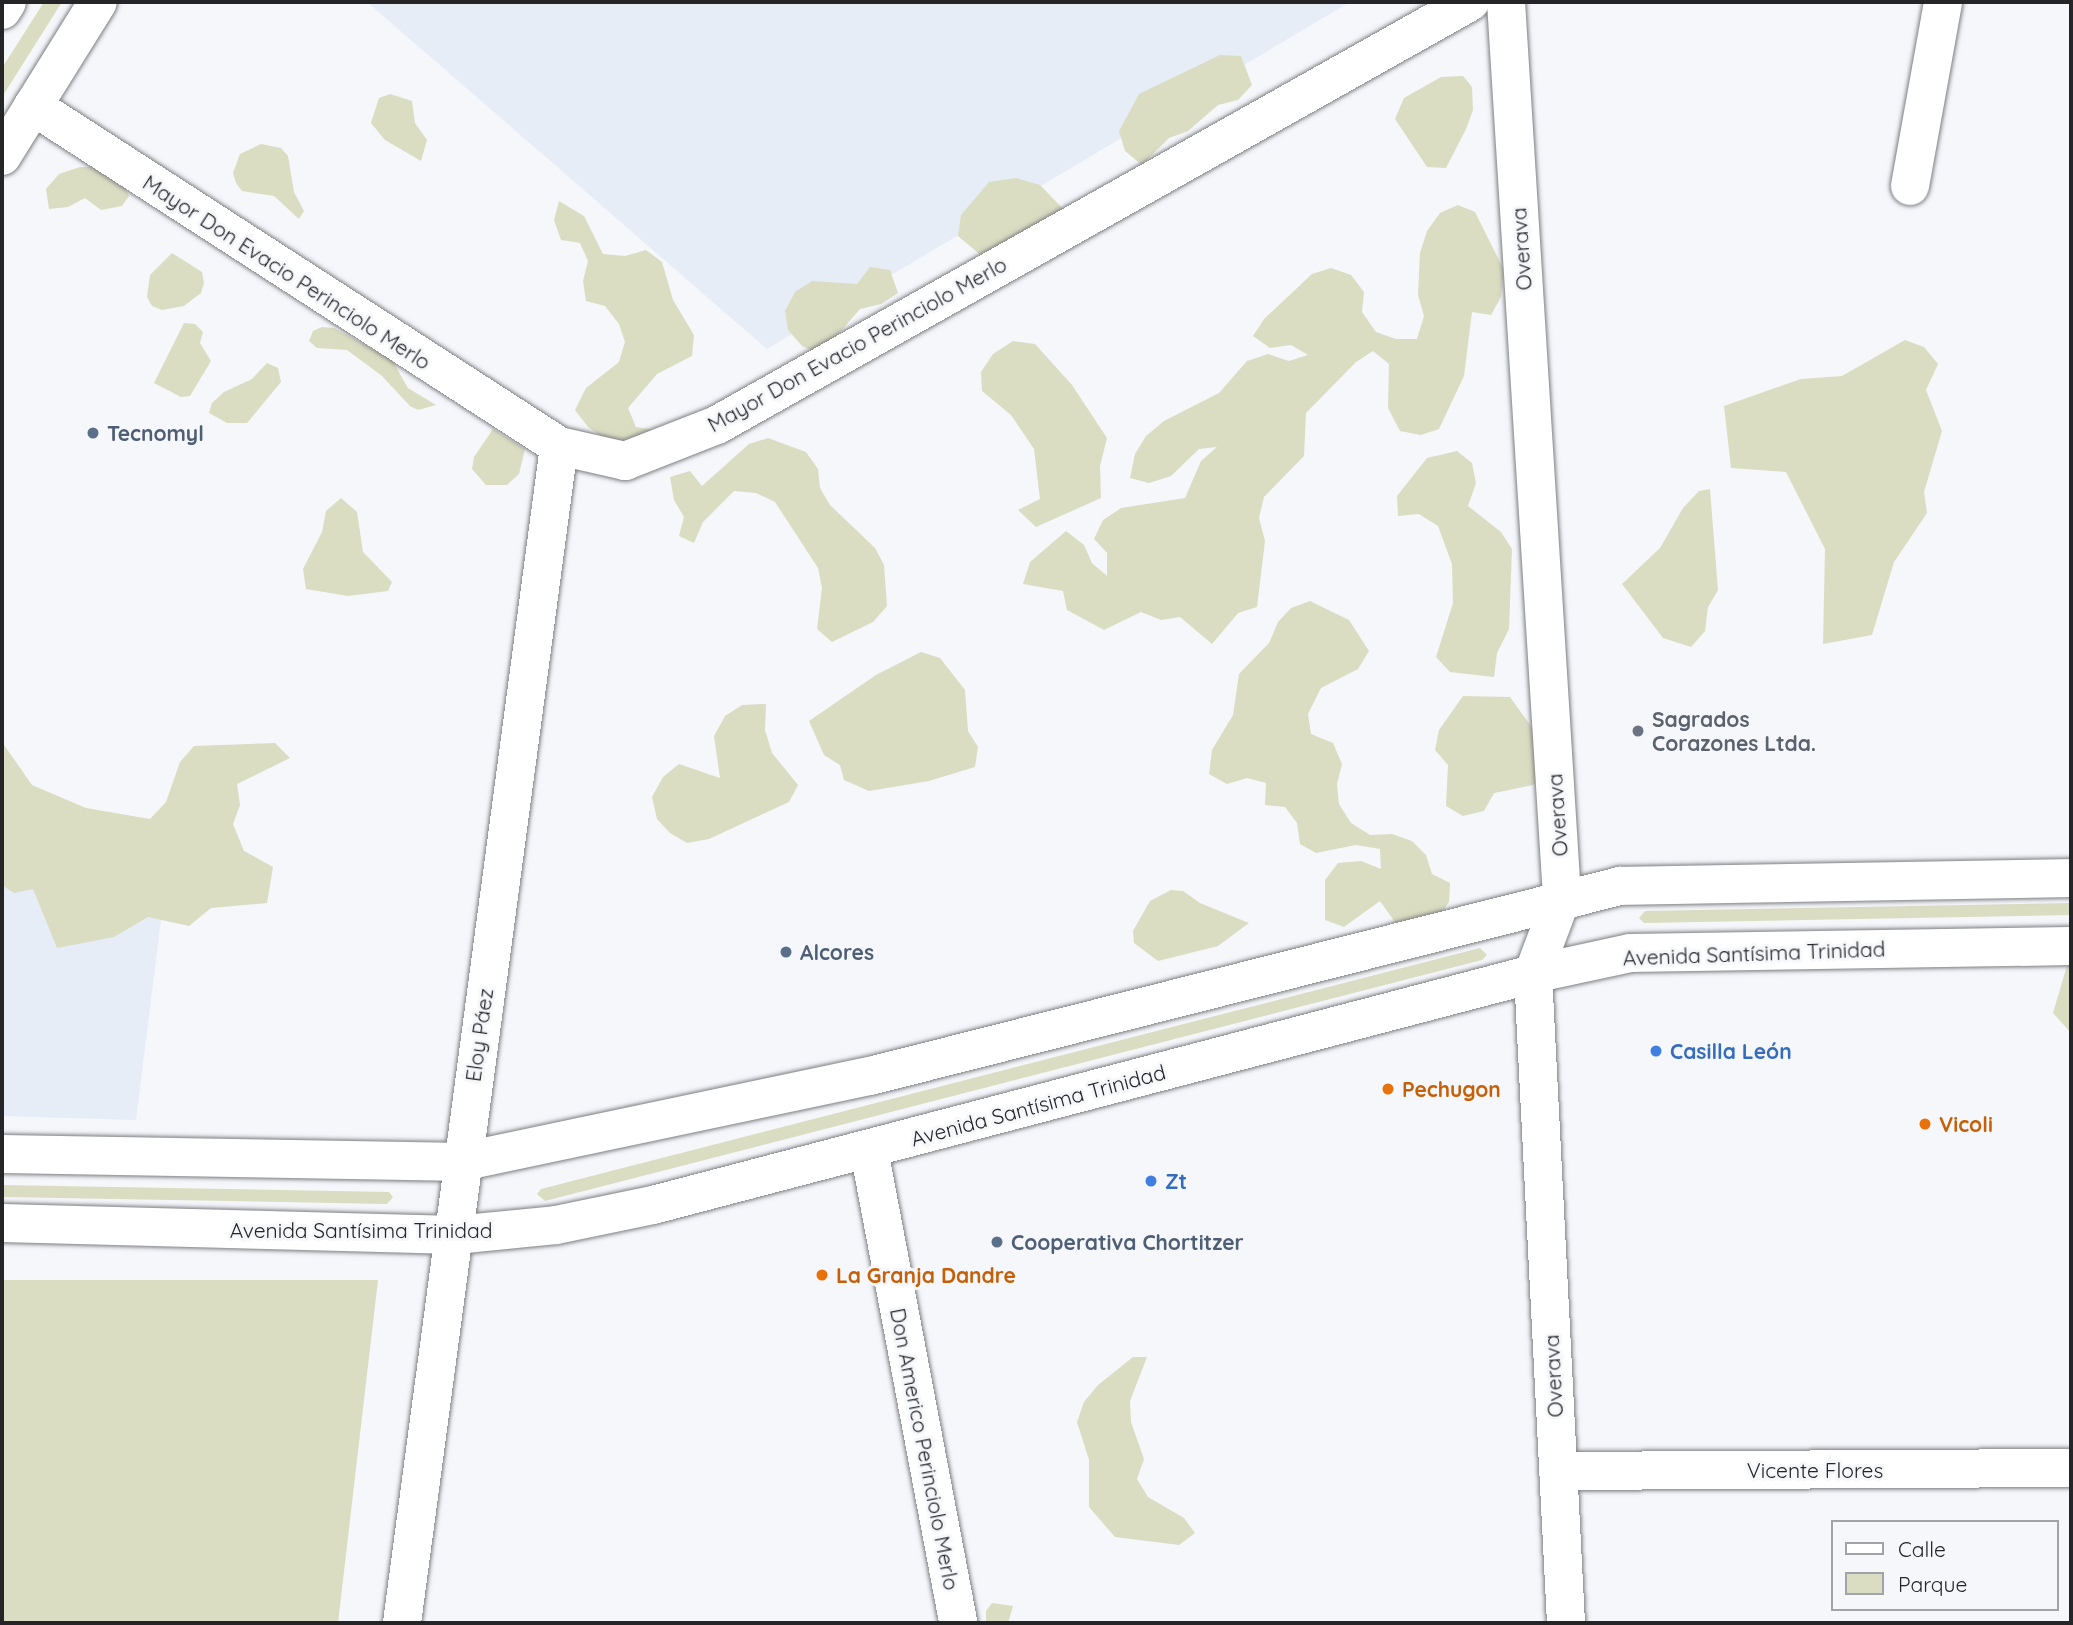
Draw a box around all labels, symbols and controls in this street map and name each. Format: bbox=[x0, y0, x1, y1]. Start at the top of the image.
street label: Mayor Don Evacio Perinciolo Merlo bbox=[138, 169, 436, 375]
street label: Overava bbox=[1506, 207, 1536, 291]
street label: Mayor Don Evacio Perinciolo Merlo bbox=[703, 251, 1011, 437]
place label: Tecnomyl bbox=[107, 420, 204, 446]
marker: Tecnomyl bbox=[85, 425, 101, 441]
place label: Sagrados Corazones Ltda. bbox=[1652, 706, 1816, 756]
marker: Sagrados Corazones Ltda. bbox=[1630, 723, 1646, 739]
street label: Overava bbox=[1542, 773, 1572, 857]
street label: Avenida Santísima Trinidad bbox=[1622, 936, 1886, 970]
place label: Alcores bbox=[800, 939, 874, 965]
marker: Alcores bbox=[778, 944, 794, 960]
street label: Eloy Páez bbox=[460, 987, 498, 1083]
place label: Casilla León bbox=[1670, 1038, 1792, 1064]
marker: Casilla León bbox=[1648, 1043, 1664, 1059]
street label: Avenida Santísima Trinidad bbox=[908, 1059, 1168, 1151]
place label: Pechugon bbox=[1402, 1076, 1501, 1102]
marker: Pechugon bbox=[1380, 1081, 1396, 1097]
place label: Vicoli bbox=[1939, 1111, 1993, 1137]
marker: Vicoli bbox=[1917, 1116, 1933, 1132]
place label: Zt bbox=[1165, 1168, 1187, 1194]
marker: Zt bbox=[1143, 1173, 1159, 1189]
street label: Avenida Santísima Trinidad bbox=[230, 1217, 492, 1243]
place label: Cooperativa Chortitzer bbox=[1011, 1229, 1244, 1255]
marker: Cooperativa Chortitzer bbox=[989, 1234, 1005, 1250]
place label: La Granja Dandre bbox=[836, 1262, 1016, 1288]
marker: La Granja Dandre bbox=[814, 1267, 830, 1283]
street label: Don Americo Perinciolo Merlo bbox=[885, 1306, 965, 1592]
street label: Overava bbox=[1538, 1334, 1568, 1418]
street label: Vicente Flores bbox=[1747, 1457, 1883, 1483]
legend bbox=[1832, 1520, 2059, 1611]
text: Calle bbox=[1898, 1536, 1946, 1562]
text: Parque bbox=[1898, 1571, 1967, 1597]

